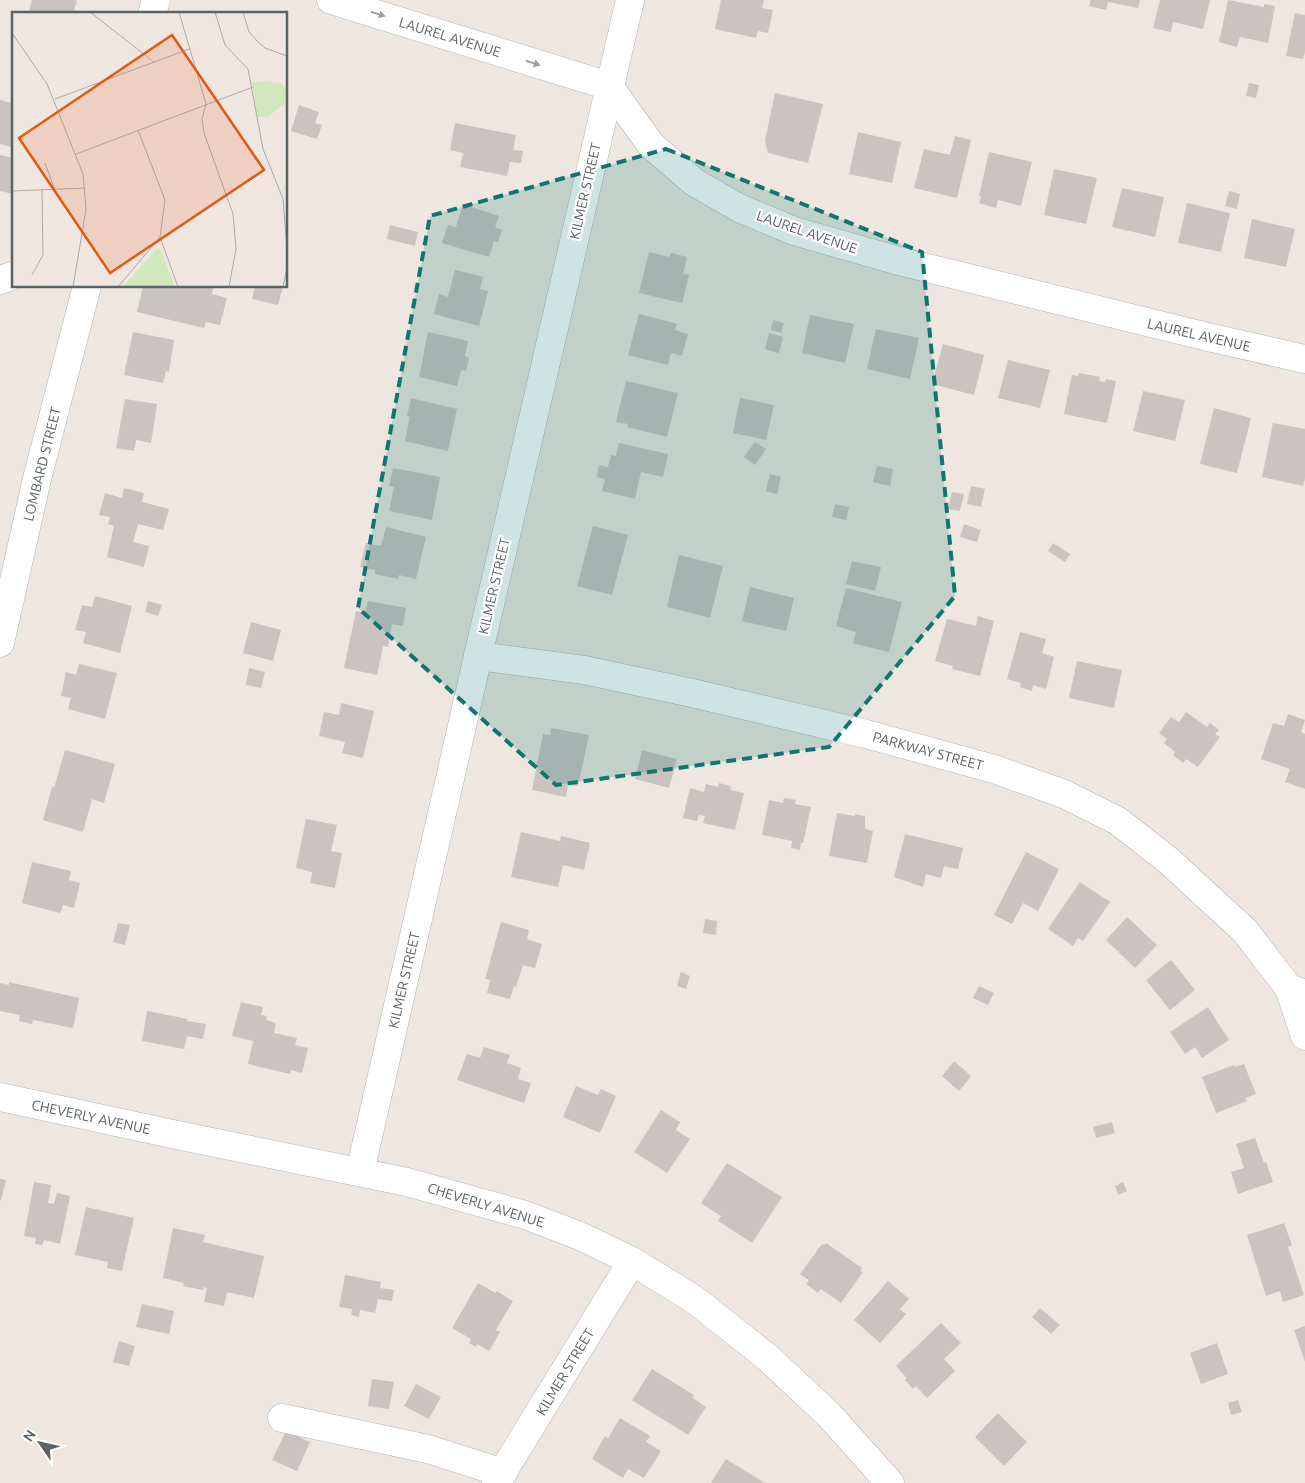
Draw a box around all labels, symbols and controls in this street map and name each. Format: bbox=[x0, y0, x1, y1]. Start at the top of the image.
one-way arrow bbox=[371, 11, 386, 19]
inset map bbox=[12, 12, 288, 288]
street label: LAUREL AVENUE bbox=[397, 14, 503, 60]
one-way arrow bbox=[526, 59, 541, 67]
street label: KILMER STREET bbox=[566, 141, 604, 241]
street label: LAUREL AVENUE bbox=[754, 207, 860, 257]
street label: LAUREL AVENUE bbox=[1146, 315, 1252, 355]
street label: LOMBARD STREET bbox=[20, 405, 64, 523]
street label: KILMER STREET bbox=[475, 536, 513, 636]
street label: PARKWAY STREET bbox=[871, 729, 985, 774]
street label: KILMER STREET bbox=[385, 930, 423, 1030]
street label: CHEVERLY AVENUE bbox=[30, 1097, 152, 1137]
street label: CHEVERLY AVENUE bbox=[426, 1180, 546, 1230]
street label: KILMER STREET bbox=[533, 1325, 597, 1418]
north arrow bbox=[15, 1418, 65, 1468]
text: N bbox=[20, 1427, 39, 1445]

